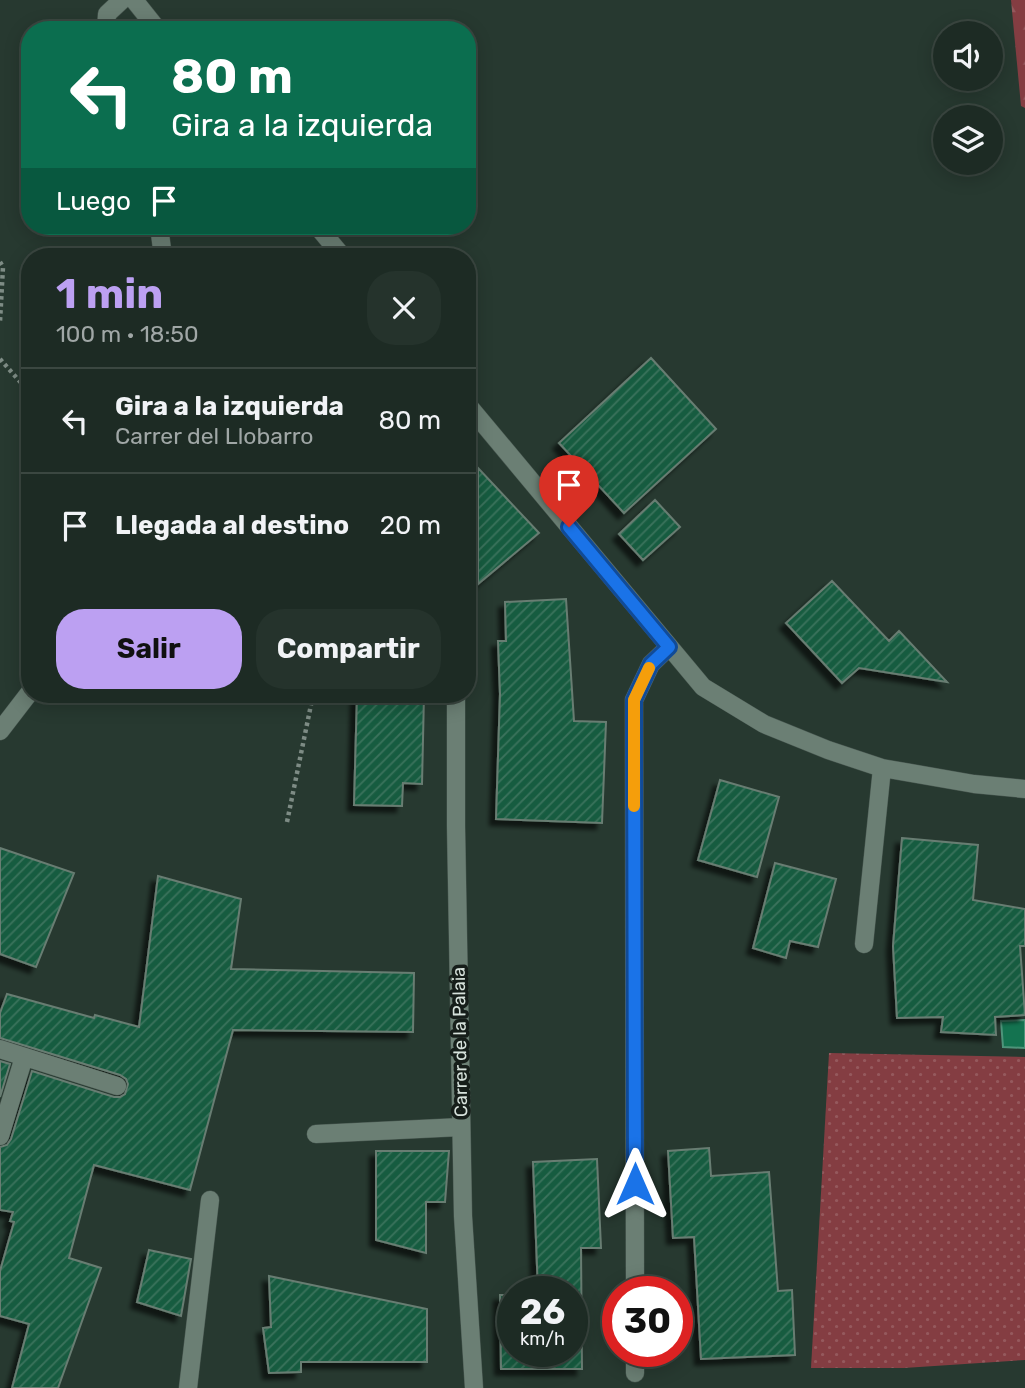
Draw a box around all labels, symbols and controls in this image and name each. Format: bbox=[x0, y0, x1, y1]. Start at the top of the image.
map controls bbox=[933, 21, 1003, 175]
button: sound bbox=[933, 21, 1003, 91]
text: 80 m bbox=[171, 47, 293, 105]
icon: left bbox=[56, 49, 147, 140]
button: layers bbox=[933, 105, 1003, 175]
text: Gira a la izquierda bbox=[171, 106, 433, 144]
icon: arrive bbox=[145, 182, 183, 220]
text: Luego bbox=[56, 186, 131, 217]
text: 1 min bbox=[56, 269, 163, 319]
button: close bbox=[367, 271, 441, 345]
text: 100 m · 18:50 bbox=[56, 320, 199, 348]
text: Gira a la izquierda bbox=[115, 391, 344, 422]
icon: left bbox=[56, 402, 94, 440]
text: 80 m bbox=[378, 405, 441, 436]
text: Carrer del Llobarro bbox=[115, 422, 313, 450]
pin bbox=[539, 455, 599, 527]
icon: arrive bbox=[550, 466, 588, 504]
icon: arrive bbox=[56, 507, 94, 545]
text: Llegada al destino bbox=[115, 510, 349, 541]
text: 20 m bbox=[380, 510, 441, 541]
button: Salir bbox=[56, 609, 242, 689]
button: Compartir bbox=[256, 609, 441, 689]
street label: Carrer de la Palaia bbox=[448, 967, 472, 1117]
position arrow bbox=[598, 1147, 672, 1221]
speed limit sign: 30 bbox=[602, 1276, 693, 1367]
text: 26 bbox=[520, 1291, 565, 1333]
text: km/h bbox=[520, 1328, 565, 1350]

